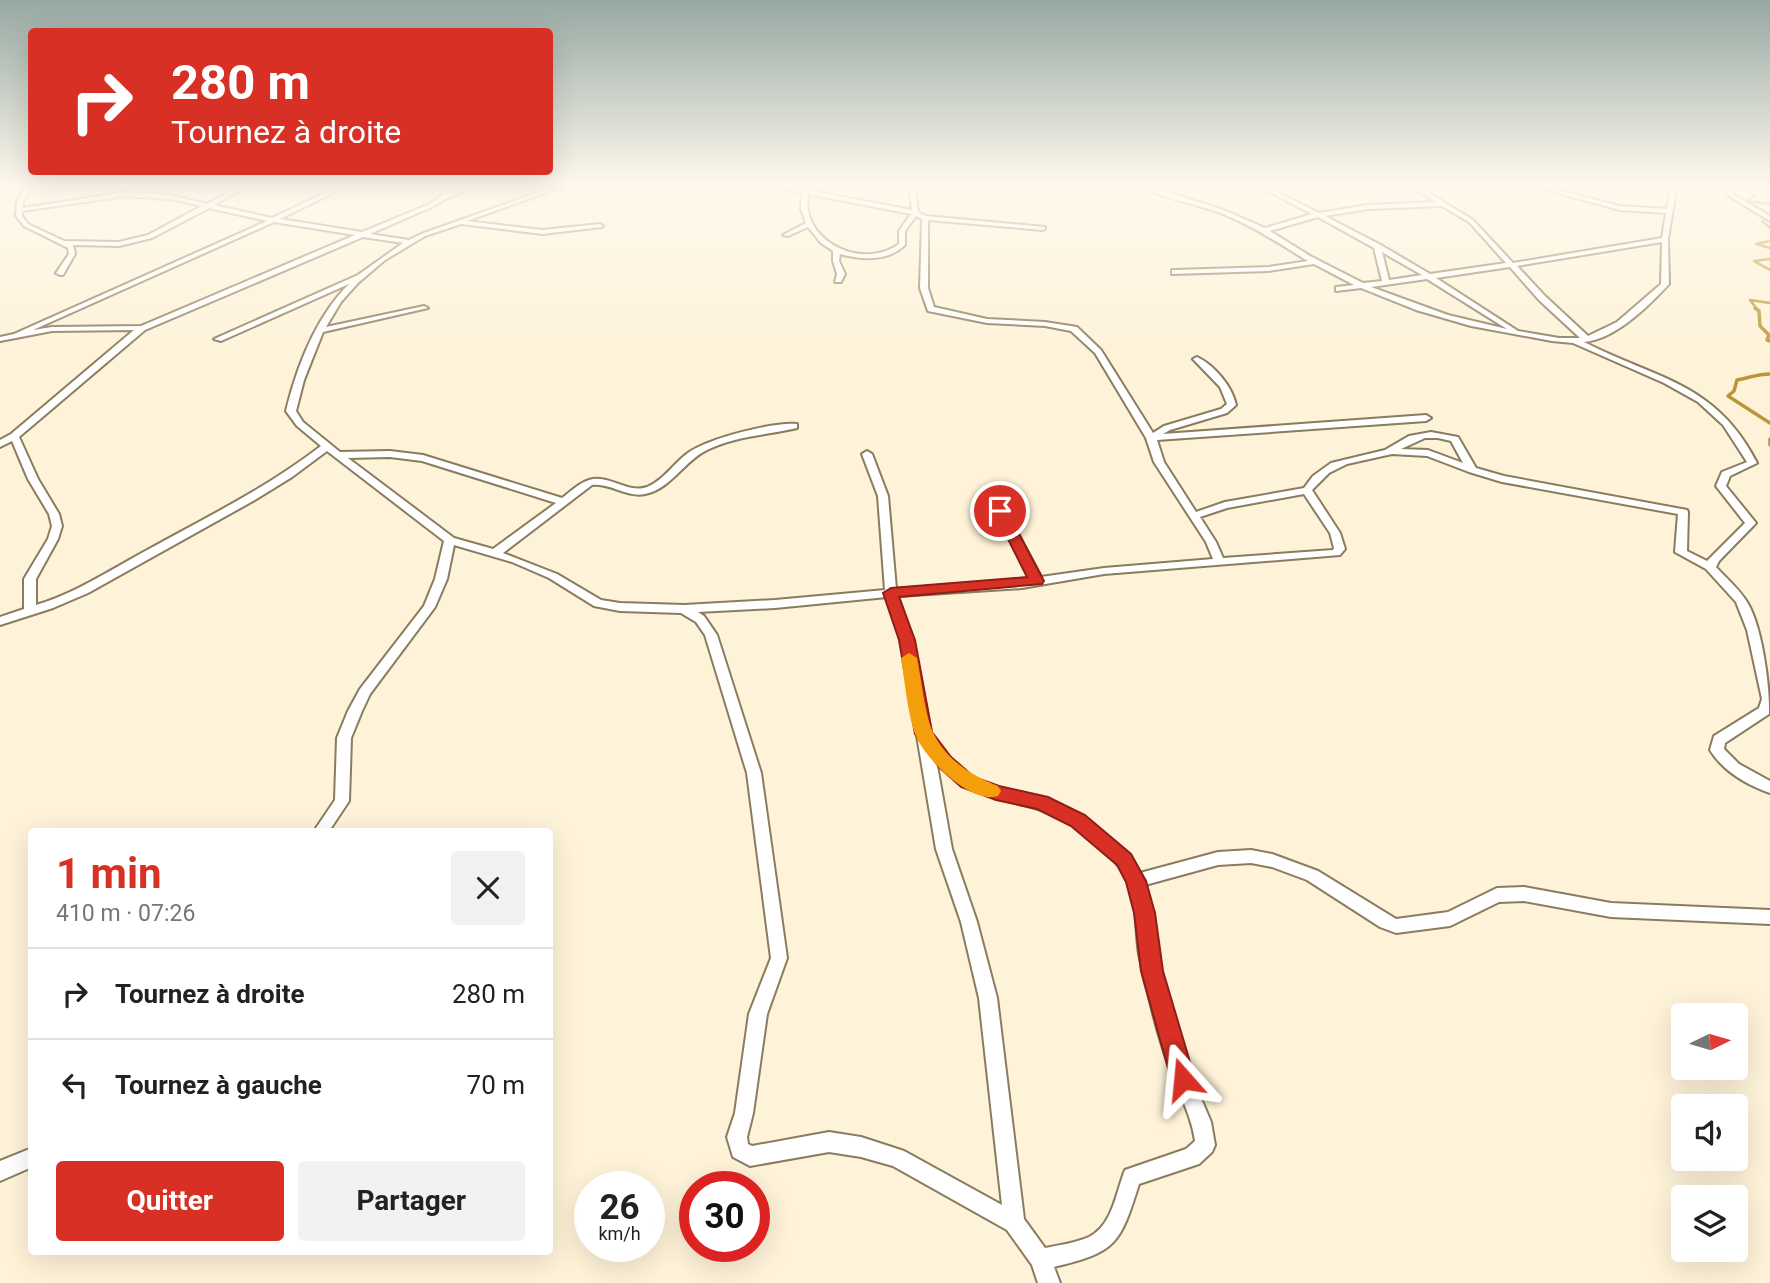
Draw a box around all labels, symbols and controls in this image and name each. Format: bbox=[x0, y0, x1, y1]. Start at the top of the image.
text: 280 m bbox=[171, 54, 310, 111]
icon: right bbox=[56, 56, 147, 147]
text: Tournez à droite bbox=[171, 113, 401, 151]
pin bbox=[970, 481, 1030, 541]
icon: arrive bbox=[981, 492, 1019, 530]
text: 1 min bbox=[56, 849, 162, 898]
button: close bbox=[451, 851, 525, 925]
text: 410 m · 07:26 bbox=[56, 900, 195, 927]
icon: right bbox=[56, 975, 94, 1013]
text: Tournez à droite bbox=[115, 979, 305, 1009]
text: 280 m bbox=[452, 979, 525, 1009]
north arrow bbox=[1671, 1003, 1748, 1080]
map controls bbox=[1671, 1003, 1748, 1262]
position arrow bbox=[1146, 1042, 1220, 1116]
icon: left bbox=[56, 1066, 94, 1104]
text: Tournez à gauche bbox=[115, 1070, 322, 1100]
text: 70 m bbox=[467, 1070, 525, 1100]
button: sound bbox=[1671, 1094, 1748, 1171]
button: Quitter bbox=[56, 1161, 284, 1241]
button: Partager bbox=[298, 1161, 525, 1241]
speed limit sign: 30 bbox=[679, 1171, 770, 1262]
button: layers bbox=[1671, 1185, 1748, 1262]
text: 26 bbox=[599, 1187, 640, 1228]
text: km/h bbox=[598, 1223, 641, 1244]

